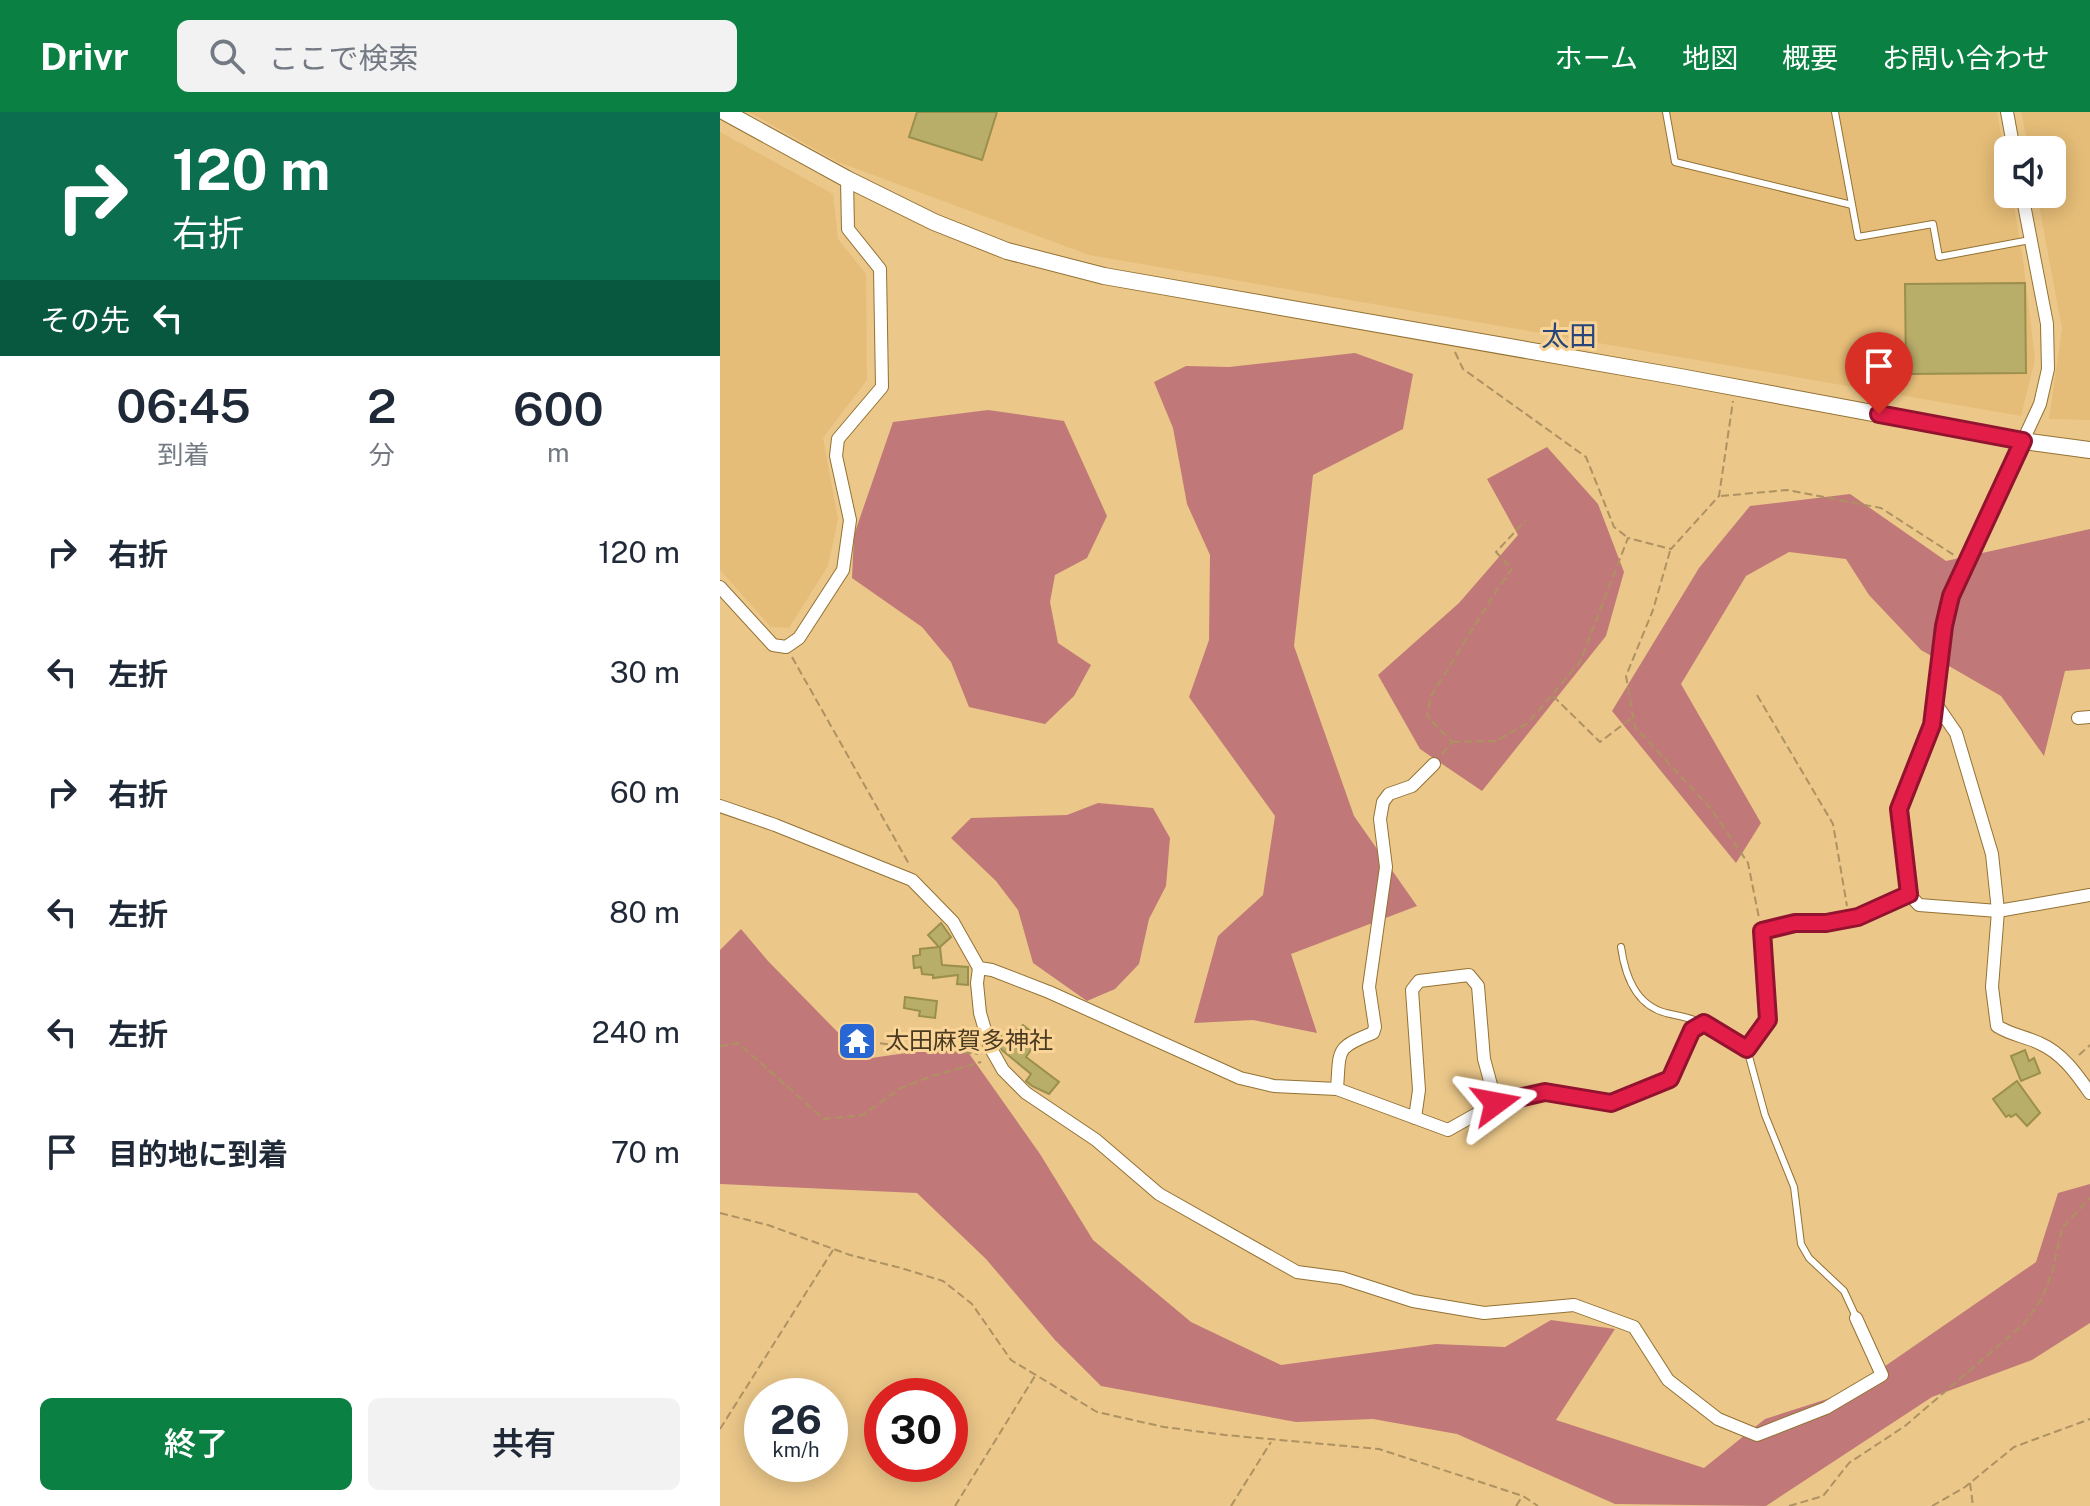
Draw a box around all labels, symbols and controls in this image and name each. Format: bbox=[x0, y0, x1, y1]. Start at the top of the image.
search box bbox=[177, 20, 737, 92]
text: Drivr bbox=[40, 34, 129, 79]
icon: search bbox=[205, 34, 249, 78]
text: ここで検索 bbox=[269, 40, 419, 76]
text: ホーム bbox=[1555, 41, 1638, 74]
text: 地図 bbox=[1682, 41, 1738, 74]
text: 概要 bbox=[1782, 41, 1838, 74]
text: お問い合わせ bbox=[1882, 41, 2050, 74]
map controls bbox=[1994, 136, 2066, 208]
button: sound bbox=[1994, 136, 2066, 208]
text: 120 m bbox=[172, 137, 330, 203]
icon: right bbox=[40, 144, 144, 248]
text: 右折 bbox=[172, 212, 244, 254]
icon: left bbox=[146, 296, 190, 340]
text: その先 bbox=[40, 302, 130, 338]
district label: 太田 bbox=[1541, 319, 1597, 352]
pin bbox=[1845, 332, 1913, 414]
icon: arrive bbox=[1857, 344, 1901, 388]
text: 06:45 bbox=[116, 377, 251, 434]
text: 2 bbox=[367, 377, 397, 434]
text: 600 bbox=[513, 380, 604, 437]
text: m bbox=[547, 437, 570, 468]
text: 到着 bbox=[158, 439, 210, 470]
text: 分 bbox=[369, 439, 395, 470]
icon: right bbox=[40, 530, 84, 574]
text: 120 m bbox=[598, 534, 680, 570]
text: 右折 bbox=[108, 536, 168, 572]
icon: left bbox=[40, 650, 84, 694]
text: 30 m bbox=[610, 654, 680, 690]
text: 左折 bbox=[108, 656, 168, 692]
icon: right bbox=[40, 770, 84, 814]
text: 60 m bbox=[610, 774, 680, 810]
text: 右折 bbox=[108, 776, 168, 812]
icon: left bbox=[40, 890, 84, 934]
text: 80 m bbox=[609, 894, 680, 930]
text: 左折 bbox=[108, 896, 168, 932]
icon: left bbox=[40, 1010, 84, 1054]
text: 240 m bbox=[592, 1014, 680, 1050]
text: 左折 bbox=[108, 1016, 168, 1052]
temple icon: 太田麻賀多神社 bbox=[836, 1020, 878, 1062]
place label: 太田麻賀多神社 bbox=[885, 1026, 1053, 1054]
position arrow bbox=[1454, 1061, 1538, 1145]
icon: arrive bbox=[40, 1130, 84, 1174]
text: 70 m bbox=[611, 1134, 680, 1170]
text: 目的地に到着 bbox=[108, 1136, 288, 1172]
speed limit sign: 30 bbox=[864, 1378, 968, 1482]
text: 26 bbox=[770, 1396, 822, 1443]
button: 終了 bbox=[40, 1398, 352, 1490]
button: 共有 bbox=[368, 1398, 680, 1490]
text: km/h bbox=[772, 1438, 820, 1462]

